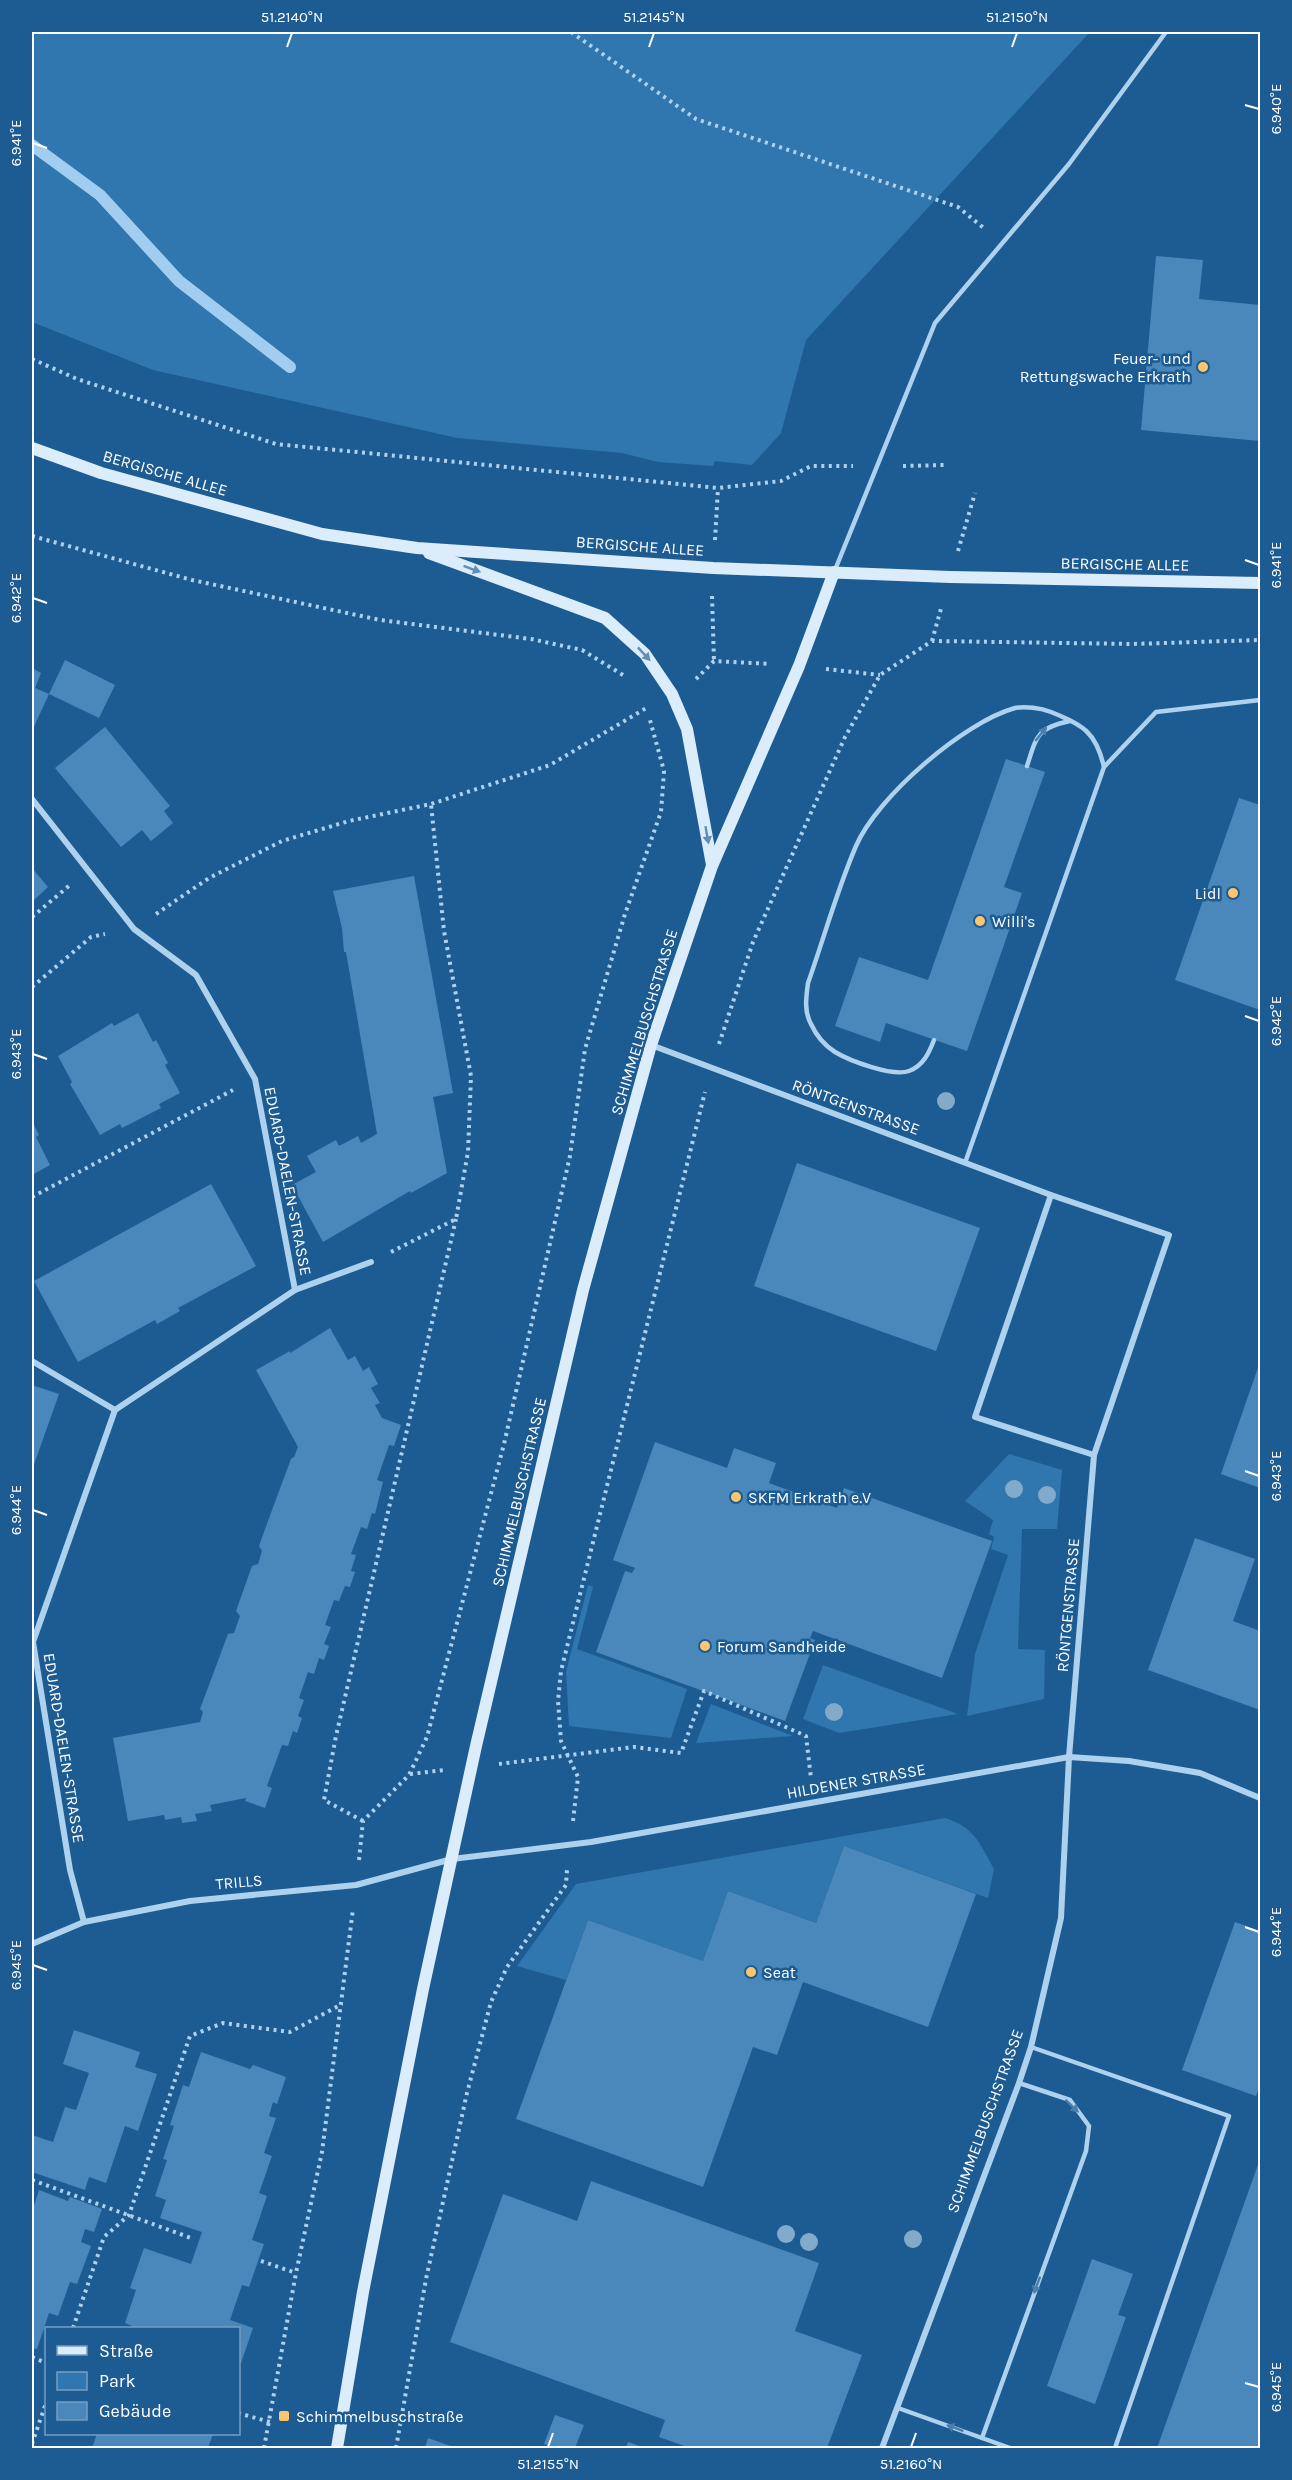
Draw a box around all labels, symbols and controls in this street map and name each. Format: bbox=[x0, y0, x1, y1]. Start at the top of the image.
text: 51.2140°N bbox=[261, 8, 323, 26]
text: 51.2145°N bbox=[623, 8, 685, 26]
text: 51.2150°N bbox=[986, 8, 1048, 26]
text: 6.940°E bbox=[1267, 84, 1285, 134]
text: 6.941°E bbox=[7, 120, 25, 166]
place label: Feuer- und Rettungswache Erkrath bbox=[1020, 349, 1191, 386]
marker: Feuer- und Rettungswache Erkrath bbox=[1196, 360, 1210, 374]
street label: BERGISCHE ALLEE bbox=[101, 446, 229, 500]
street label: BERGISCHE ALLEE bbox=[575, 532, 705, 560]
text: 6.941°E bbox=[1267, 542, 1285, 588]
street label: BERGISCHE ALLEE bbox=[1061, 553, 1189, 575]
one-way arrow bbox=[463, 564, 481, 574]
text: 6.942°E bbox=[7, 573, 25, 623]
one-way arrow bbox=[637, 647, 651, 662]
one-way arrow bbox=[1035, 726, 1048, 742]
one-way arrow bbox=[702, 826, 711, 845]
place label: Lidl bbox=[1195, 884, 1221, 903]
marker: Lidl bbox=[1226, 886, 1240, 900]
place label: Willi's bbox=[992, 912, 1035, 931]
marker: Willi's bbox=[973, 914, 987, 928]
street label: SCHIMMELBUSCHSTRASSE bbox=[607, 927, 681, 1117]
text: 6.942°E bbox=[1267, 996, 1285, 1046]
text: 6.943°E bbox=[7, 1029, 25, 1079]
street label: RÖNTGENSTRASSE bbox=[790, 1075, 922, 1139]
street label: EDUARD-DAELEN-STRASSE bbox=[260, 1085, 316, 1277]
street label: SCHIMMELBUSCHSTRASSE bbox=[488, 1395, 550, 1589]
text: 6.943°E bbox=[1267, 1451, 1285, 1501]
text: 6.944°E bbox=[7, 1485, 25, 1535]
place label: SKFM Erkrath e.V bbox=[748, 1488, 871, 1507]
marker: SKFM Erkrath e.V bbox=[729, 1490, 743, 1504]
street label: RÖNTGENSTRASSE bbox=[1053, 1537, 1083, 1673]
place label: Forum Sandheide bbox=[717, 1637, 846, 1656]
marker: Forum Sandheide bbox=[698, 1639, 712, 1653]
street label: EDUARD-DAELEN-STRASSE bbox=[40, 1652, 88, 1844]
street label: HILDENER STRASSE bbox=[785, 1759, 927, 1803]
street label: TRILLS bbox=[215, 1870, 263, 1894]
text: 6.944°E bbox=[1267, 1907, 1285, 1957]
text: 6.945°E bbox=[7, 1940, 25, 1990]
place label: Seat bbox=[763, 1963, 796, 1982]
marker: Seat bbox=[744, 1965, 758, 1979]
street label: SCHIMMELBUSCHSTRASSE bbox=[943, 2027, 1027, 2215]
one-way arrow bbox=[1064, 2099, 1079, 2113]
one-way arrow bbox=[1032, 2276, 1042, 2294]
legend bbox=[45, 2327, 240, 2435]
text: Straße bbox=[99, 2340, 153, 2362]
text: 6.945°E bbox=[1267, 2362, 1285, 2412]
text: Park bbox=[99, 2370, 136, 2392]
text: Gebäude bbox=[99, 2400, 171, 2422]
place label: Schimmelbuschstraße bbox=[296, 2407, 464, 2426]
marker: Schimmelbuschstraße bbox=[277, 2409, 291, 2423]
one-way arrow bbox=[946, 2423, 964, 2433]
text: 51.2155°N bbox=[517, 2455, 579, 2473]
text: 51.2160°N bbox=[880, 2455, 942, 2473]

